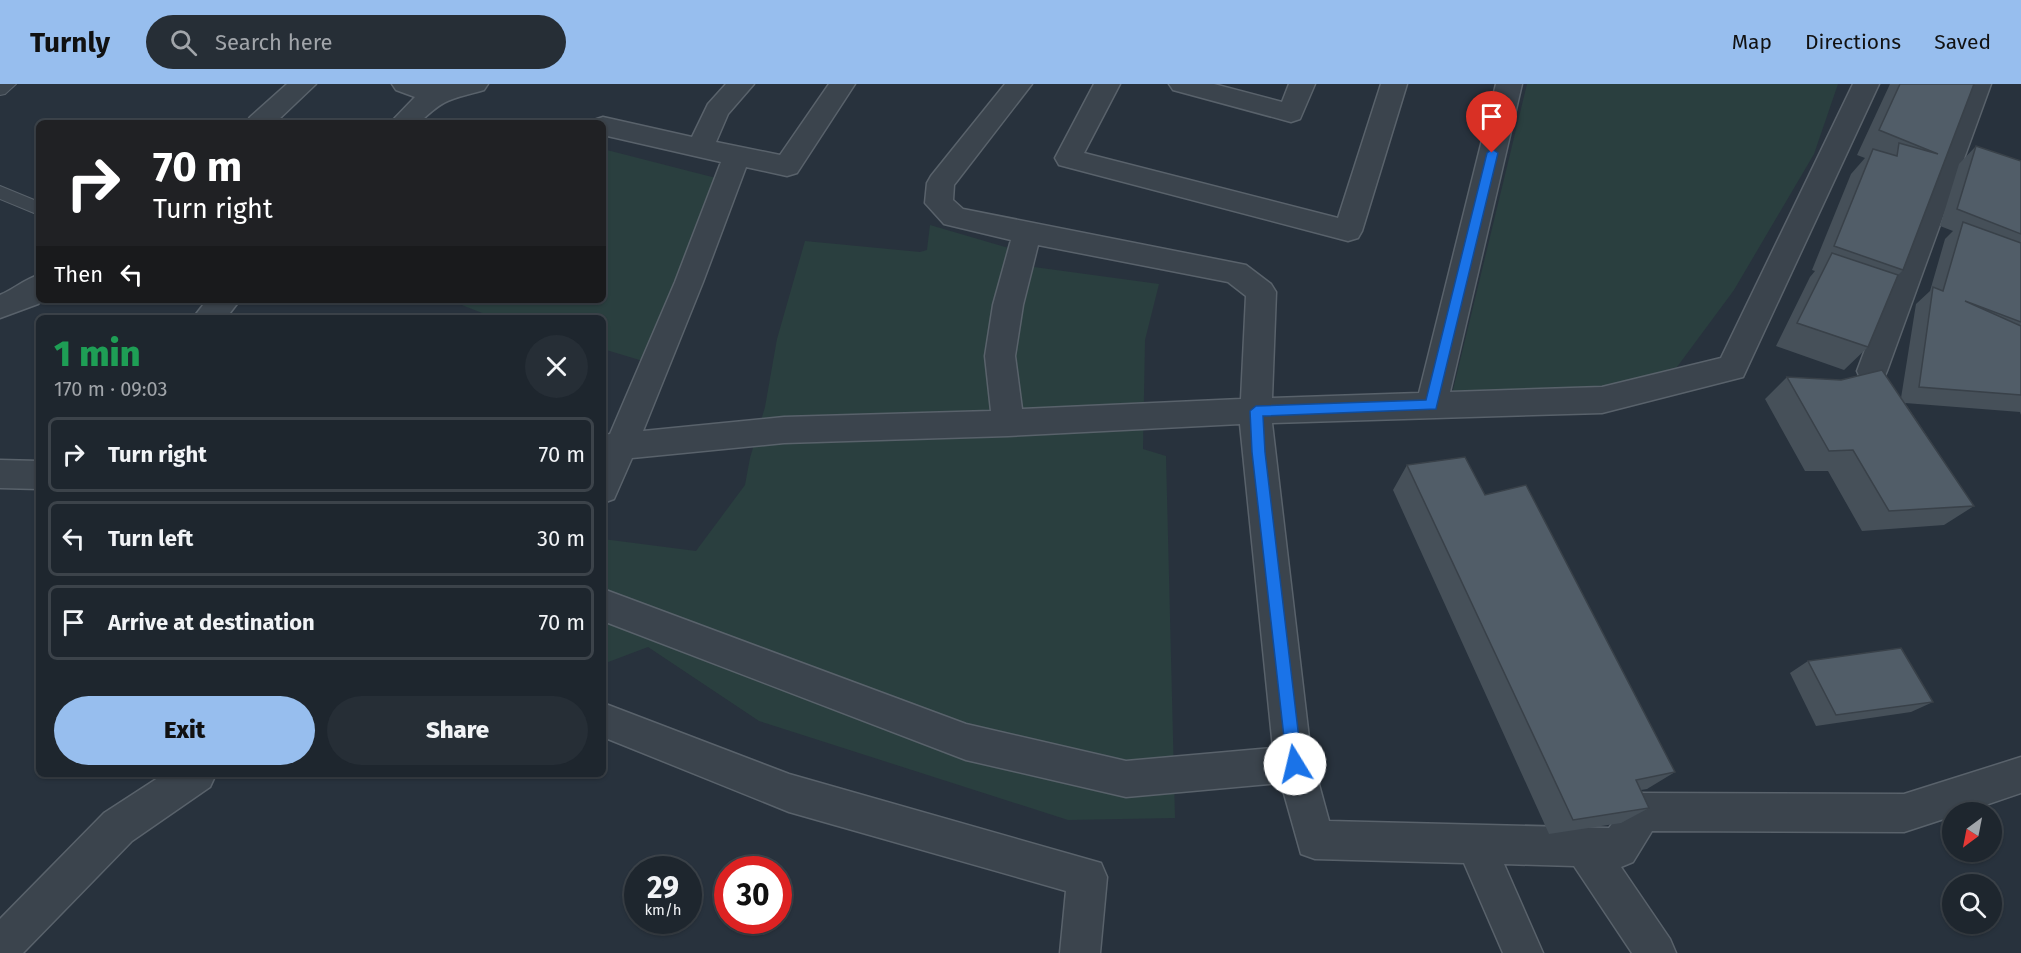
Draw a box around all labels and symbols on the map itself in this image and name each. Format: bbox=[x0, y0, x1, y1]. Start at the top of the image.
pin bbox=[1466, 91, 1517, 153]
position arrow bbox=[1263, 732, 1327, 796]
north arrow bbox=[1942, 802, 2002, 862]
speed limit sign: 30 bbox=[714, 856, 792, 934]

